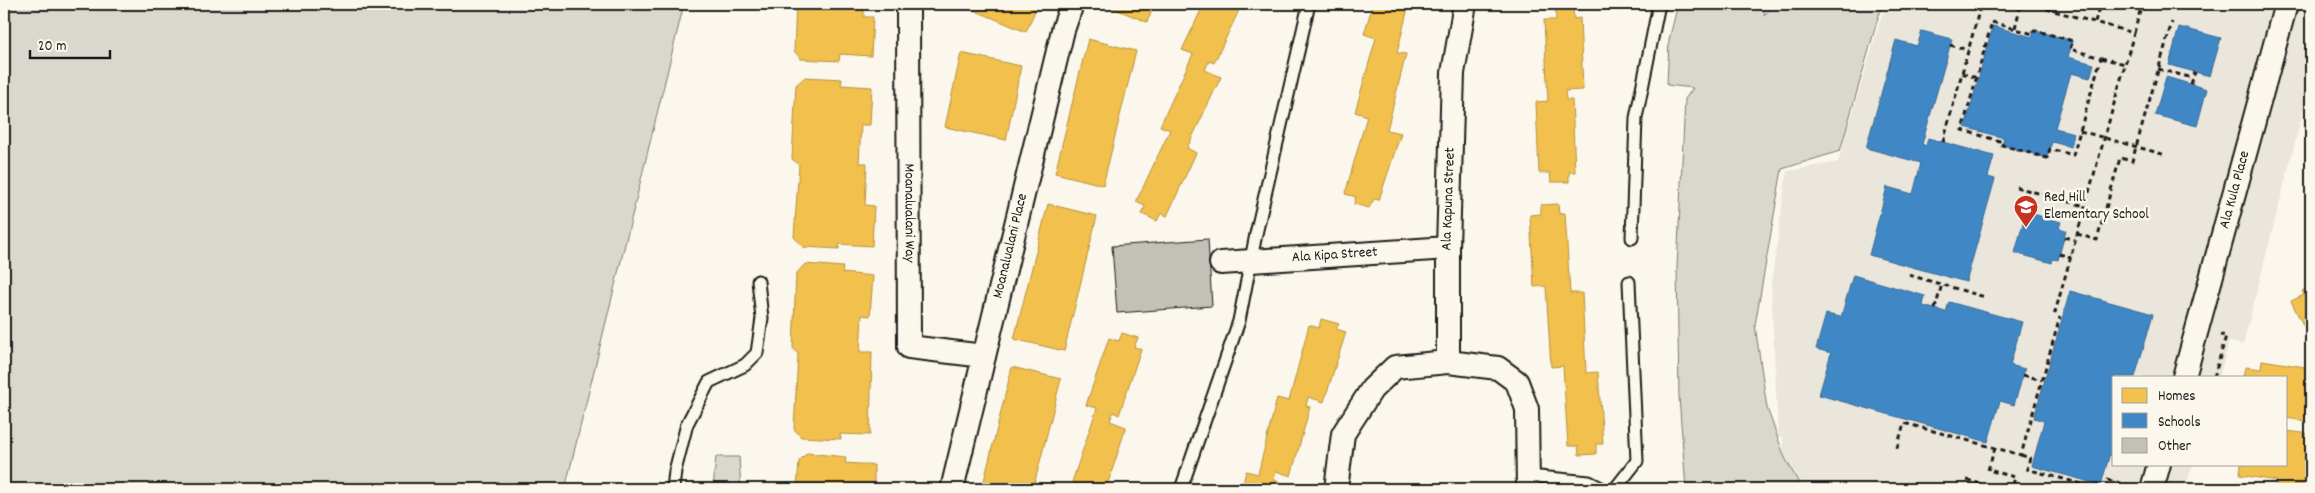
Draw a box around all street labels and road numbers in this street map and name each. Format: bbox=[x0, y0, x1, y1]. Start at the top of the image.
street label: Ala Kapuna Street bbox=[1436, 146, 1462, 251]
street label: Ala Kula Place bbox=[2214, 148, 2256, 231]
street label: Moanalualani Way bbox=[897, 163, 920, 264]
street label: Moanalualani Place bbox=[987, 191, 1034, 301]
street label: Ala Kipa Street bbox=[1291, 242, 1379, 269]

